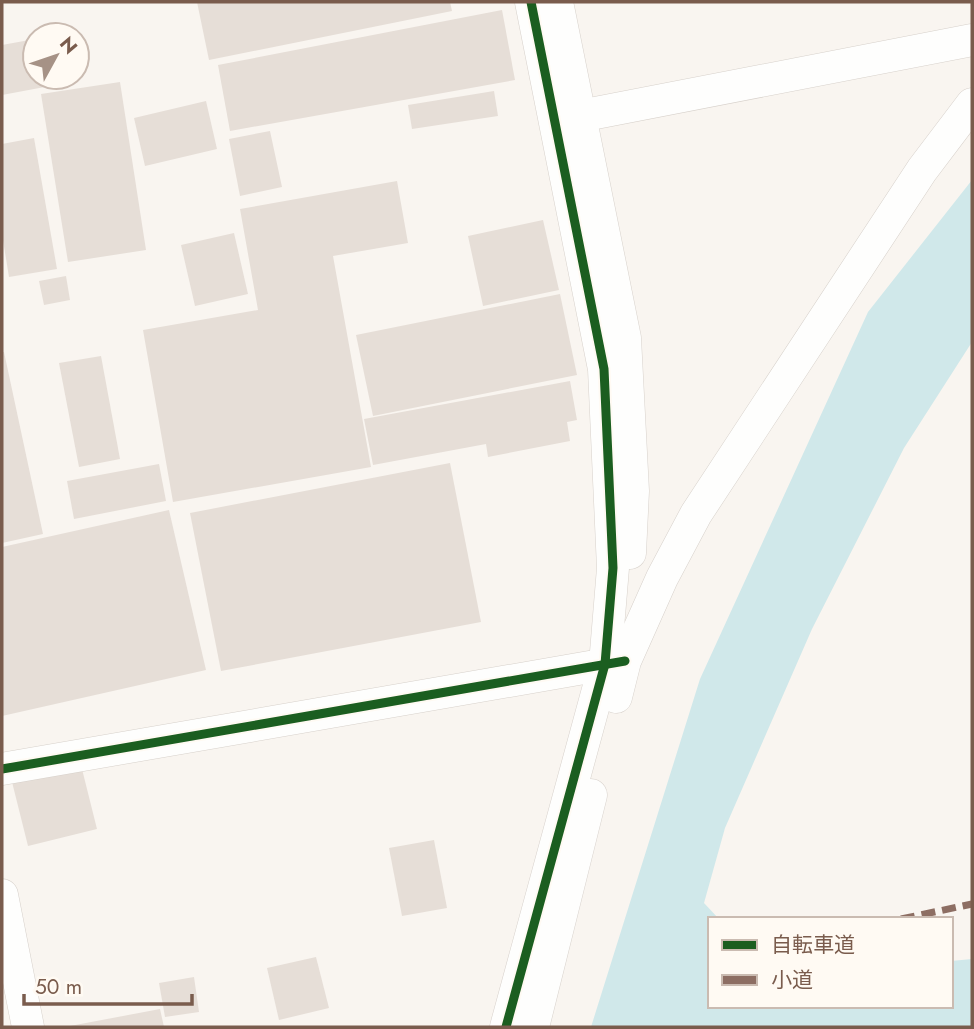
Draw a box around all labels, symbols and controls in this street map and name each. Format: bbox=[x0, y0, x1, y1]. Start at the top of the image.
north arrow bbox=[21, 21, 91, 91]
text: N bbox=[53, 31, 84, 60]
legend bbox=[708, 917, 953, 1008]
text: 自転車道 bbox=[771, 930, 855, 960]
scale bar bbox=[24, 962, 192, 1006]
text: 小道 bbox=[771, 965, 813, 995]
text: 50 m bbox=[35, 972, 82, 1002]

